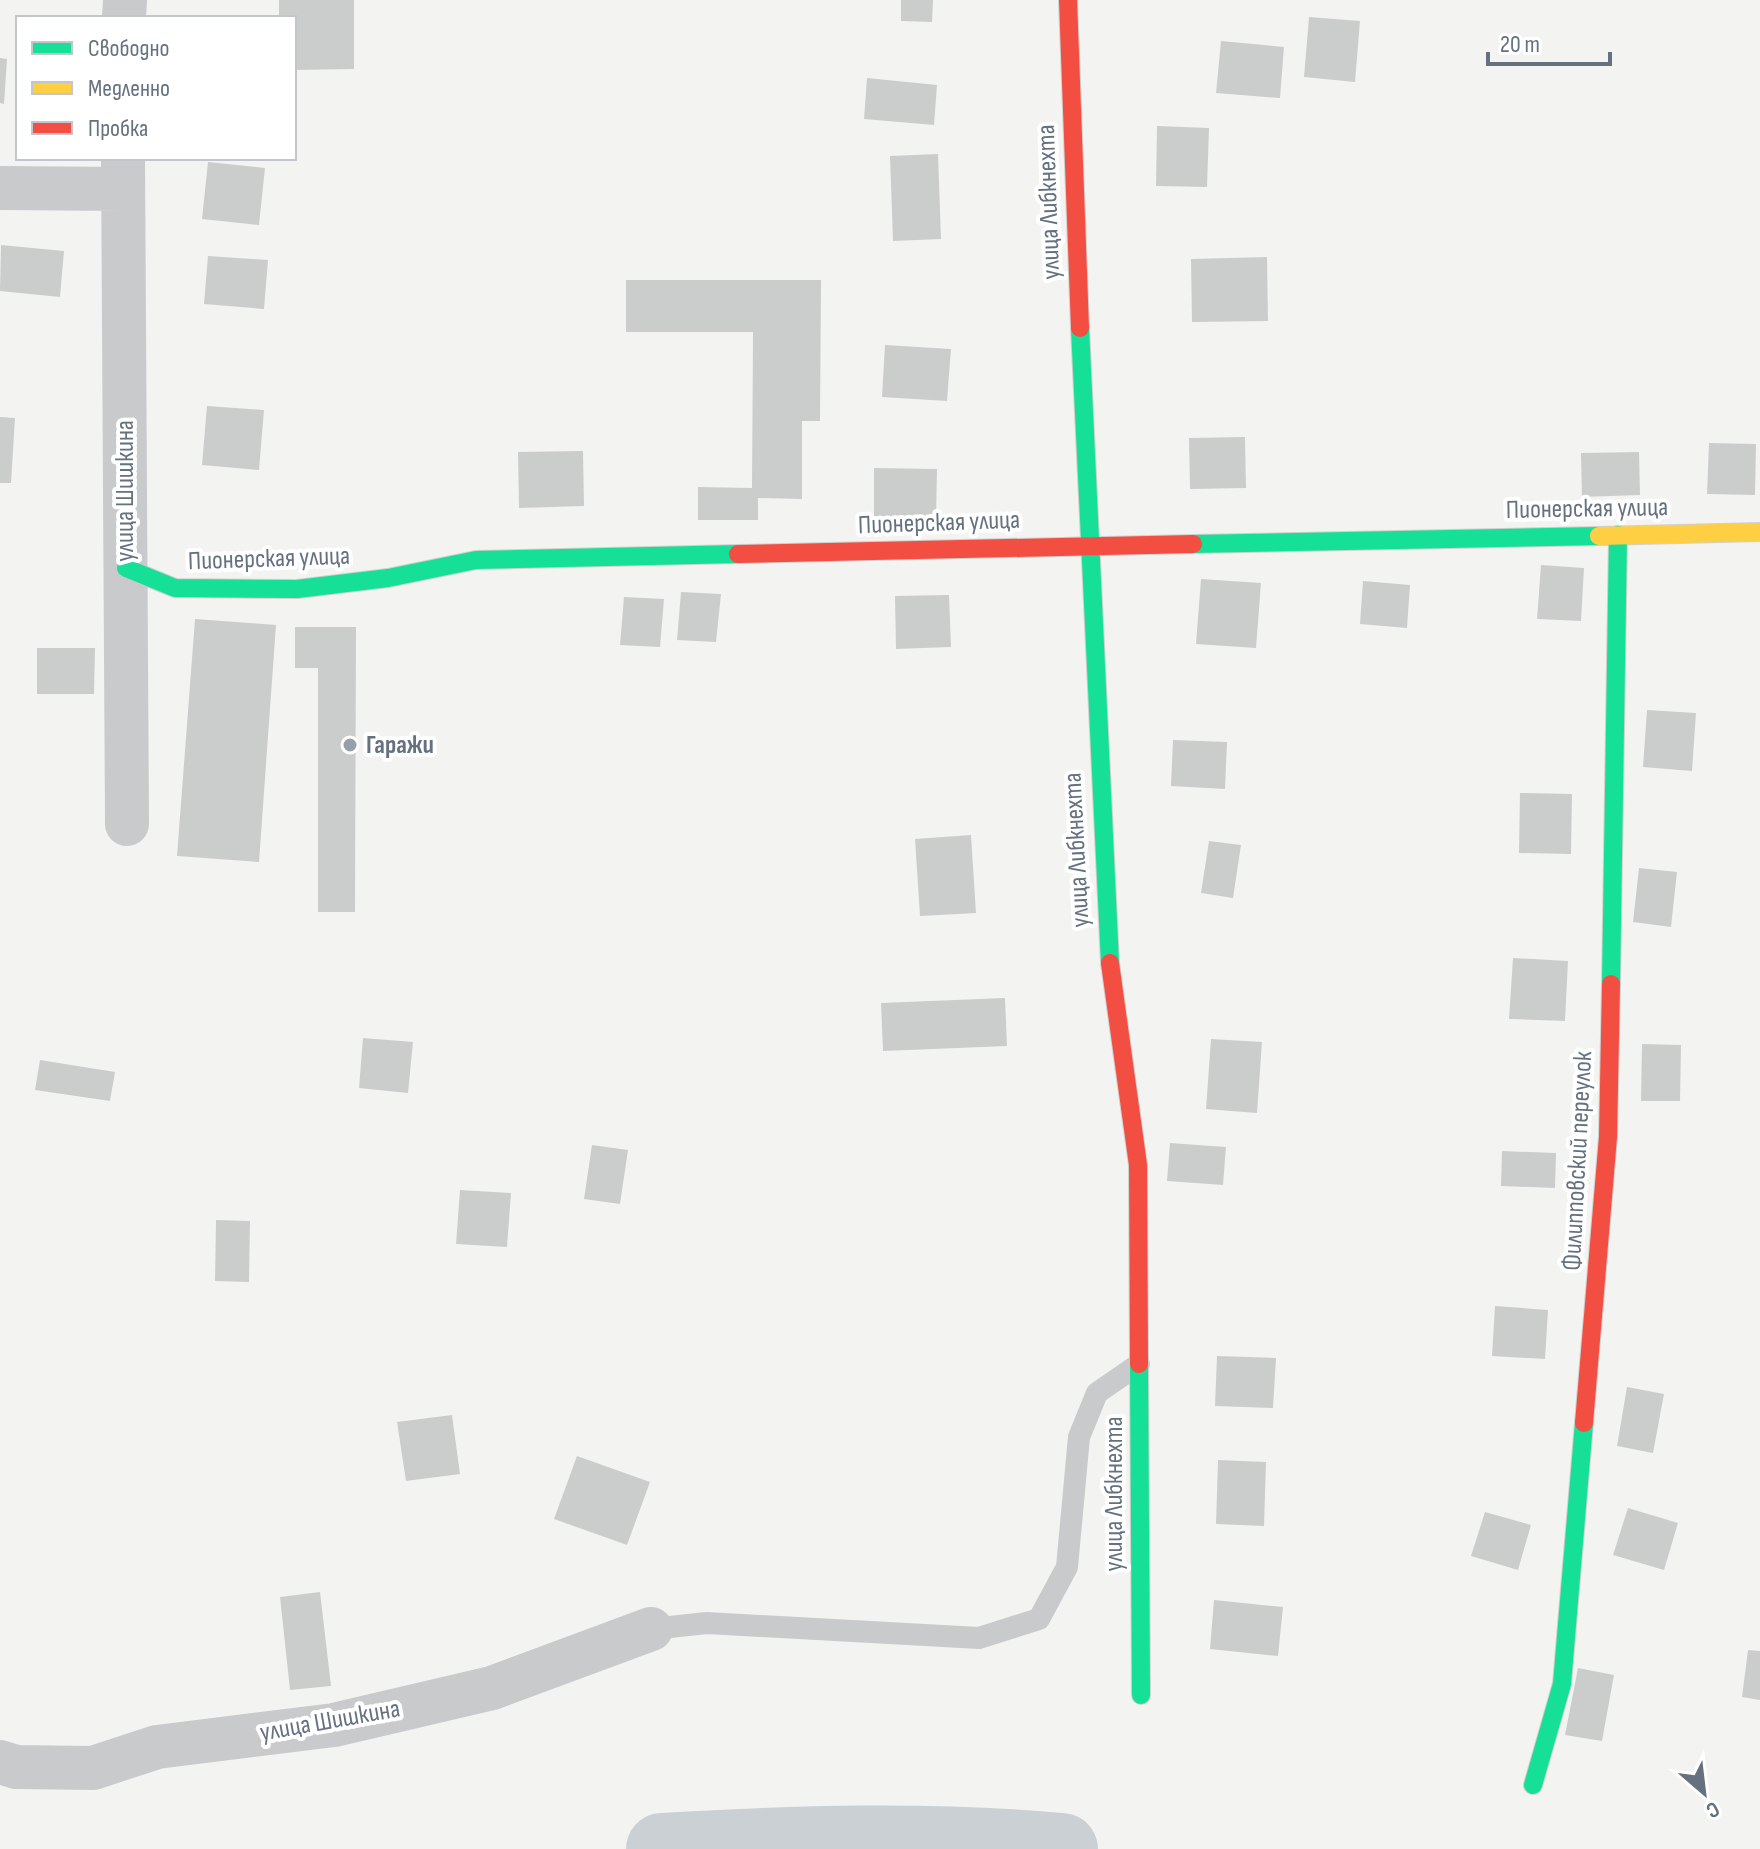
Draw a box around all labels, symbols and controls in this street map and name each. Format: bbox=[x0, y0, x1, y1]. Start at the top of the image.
legend bbox=[16, 16, 296, 160]
scale bar bbox=[1488, 16, 1610, 66]
text: 20 m bbox=[1500, 30, 1540, 59]
text: Свободно bbox=[88, 34, 169, 63]
text: Медленно bbox=[88, 74, 170, 103]
text: Пробка bbox=[88, 114, 148, 143]
street label: улица Либкнехта bbox=[1031, 124, 1067, 280]
street label: улица Шишкина bbox=[110, 420, 141, 562]
street label: Пионерская улица bbox=[1506, 492, 1668, 526]
street label: Пионерская улица bbox=[857, 505, 1021, 541]
street label: Пионерская улица bbox=[187, 541, 351, 577]
place label: Гаражи bbox=[366, 730, 434, 761]
marker: Гаражи bbox=[341, 736, 359, 754]
street label: улица Либкнехта bbox=[1057, 772, 1097, 928]
street label: Филипповский переулок bbox=[1557, 1050, 1599, 1271]
street label: улица Либкнехта bbox=[1099, 1417, 1130, 1571]
street label: улица Шишкина bbox=[258, 1693, 402, 1749]
north arrow bbox=[1664, 1753, 1744, 1833]
text: С bbox=[1701, 1795, 1724, 1824]

